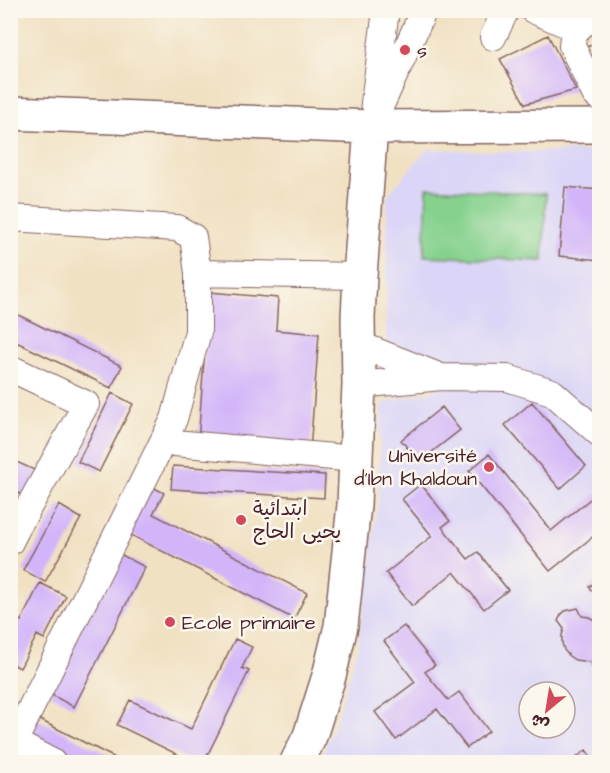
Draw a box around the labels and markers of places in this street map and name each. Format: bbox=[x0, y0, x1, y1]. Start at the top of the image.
place label: s bbox=[417, 37, 427, 65]
marker: s bbox=[398, 43, 412, 57]
place label: Université d'Ibn Khaldoun bbox=[354, 442, 477, 493]
marker: Université d'Ibn Khaldoun bbox=[482, 460, 496, 474]
place label: ابتدائية يحيى الحاج bbox=[253, 495, 341, 546]
marker: ابتدائية يحيى الحاج bbox=[234, 513, 248, 527]
place label: Ecole primaire bbox=[182, 609, 316, 637]
marker: Ecole primaire bbox=[163, 615, 177, 629]

